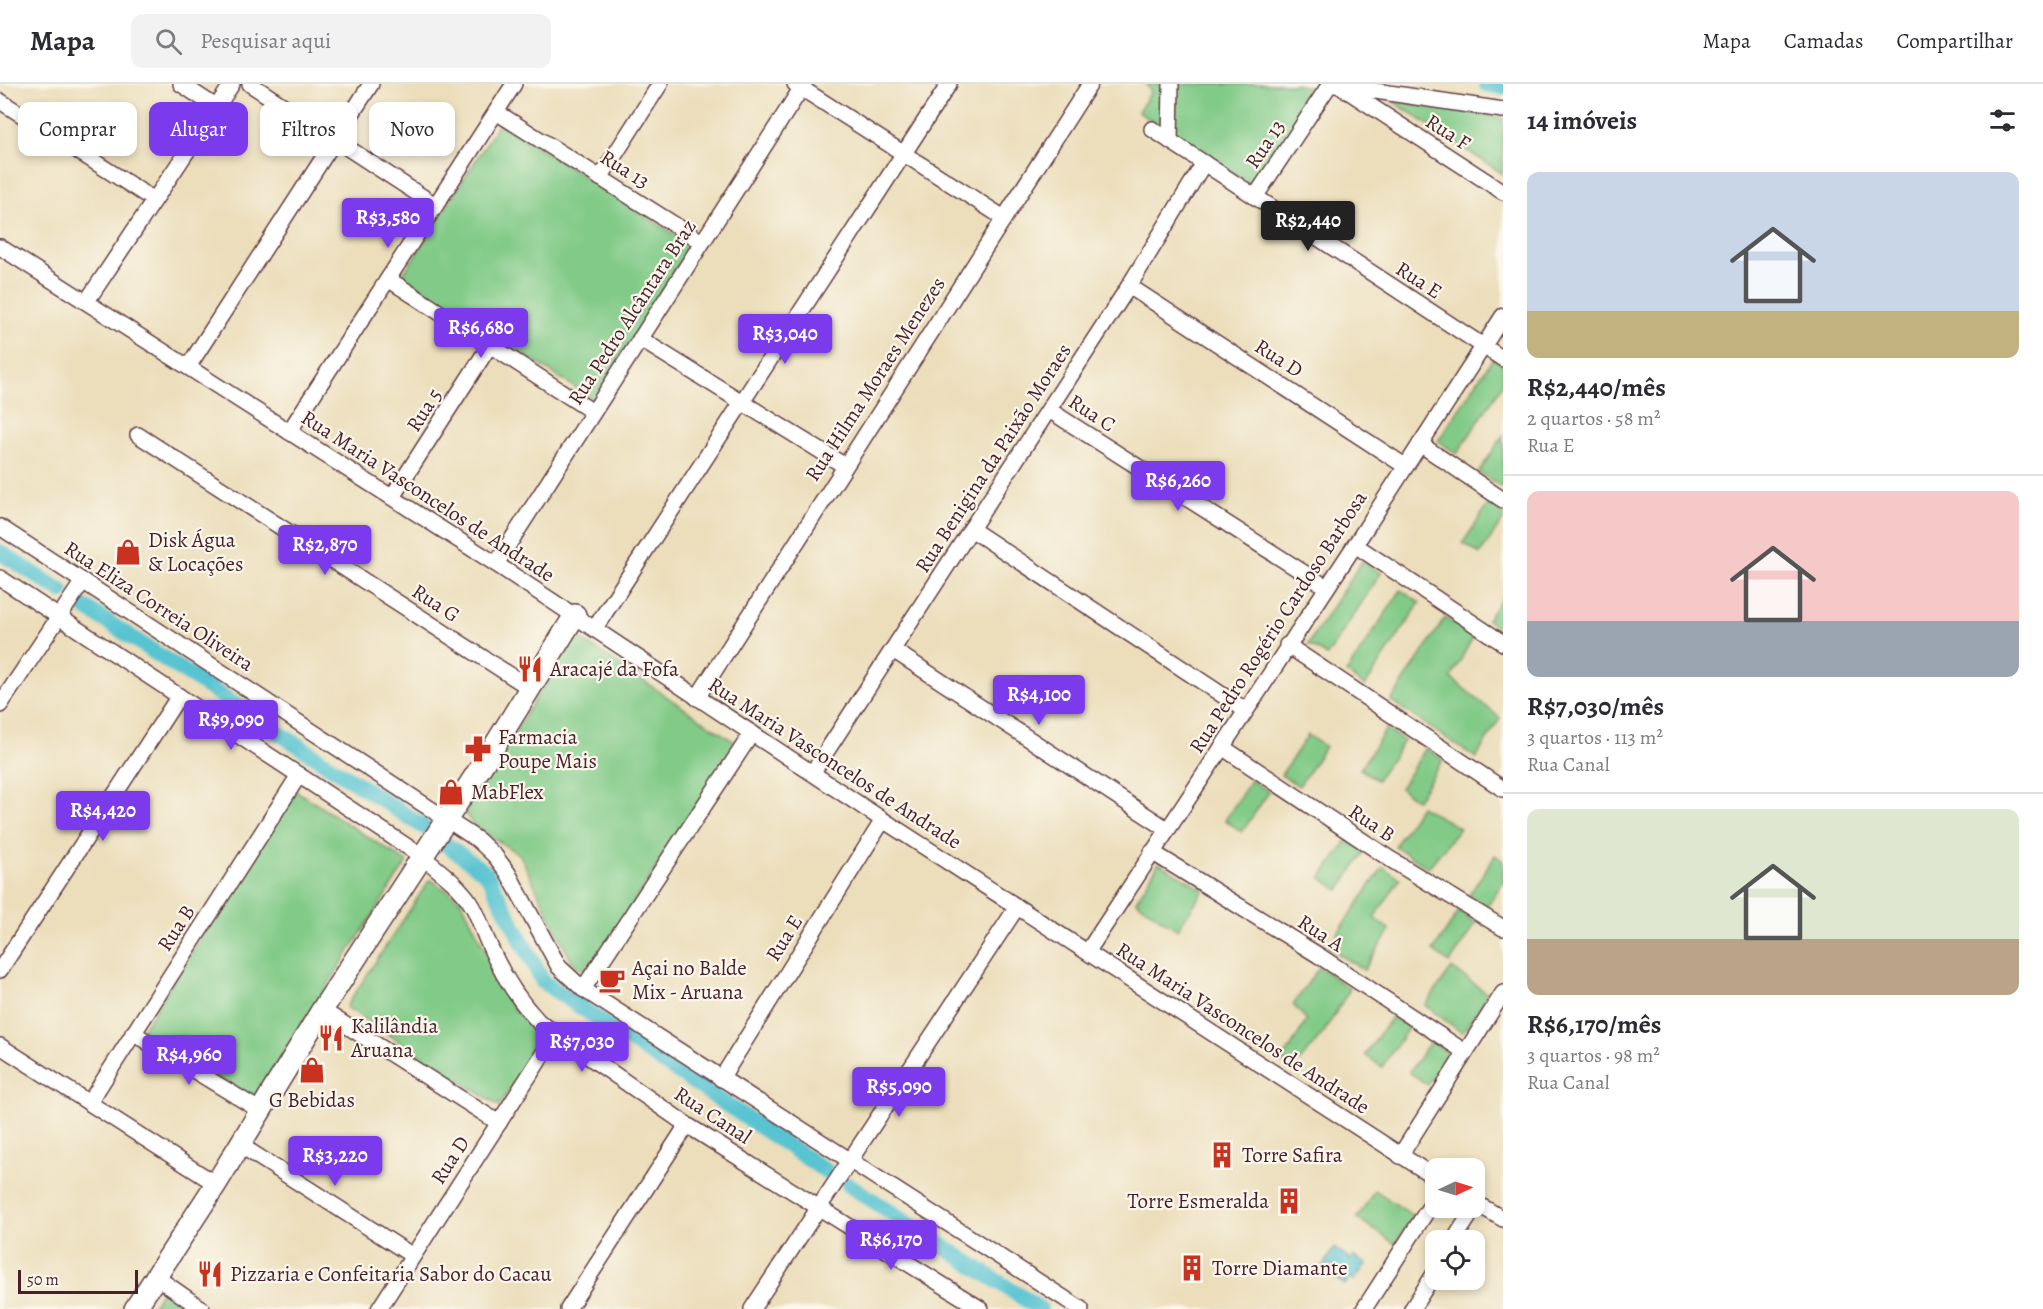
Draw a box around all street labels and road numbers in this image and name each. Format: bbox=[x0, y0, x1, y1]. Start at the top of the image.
street label: Rua F bbox=[1420, 107, 1476, 157]
street label: Rua 13 bbox=[1238, 114, 1292, 174]
street label: Rua 13 bbox=[595, 143, 655, 195]
street label: Rua Pedro Alcântara Braz bbox=[561, 214, 703, 410]
street label: Rua E bbox=[1390, 255, 1448, 305]
street label: Rua Hilma Moraes Menezes bbox=[798, 271, 952, 487]
street label: Rua D bbox=[1249, 332, 1309, 384]
street label: Rua Benigina da Paixão Moraes bbox=[908, 338, 1078, 578]
street label: Rua 5 bbox=[400, 383, 448, 437]
street label: Rua C bbox=[1063, 387, 1121, 439]
street label: Rua Maria Vasconcelos de Andrade bbox=[296, 403, 560, 589]
street label: Rua Pedro Rogério Cardoso Barbosa bbox=[1182, 485, 1374, 759]
street label: Rua Eliza Correia Oliveira bbox=[59, 534, 259, 678]
street label: Rua G bbox=[407, 577, 465, 629]
street label: Rua Maria Vasconcelos de Andrade bbox=[703, 670, 967, 856]
street label: Rua B bbox=[1343, 797, 1401, 849]
street label: Rua B bbox=[151, 899, 201, 957]
street label: Rua A bbox=[1293, 908, 1350, 959]
street label: Rua E bbox=[759, 909, 809, 967]
street label: Rua Maria Vasconcelos de Andrade bbox=[1111, 935, 1375, 1121]
street label: Rua Canal bbox=[669, 1080, 757, 1150]
street label: Rua D bbox=[424, 1130, 476, 1190]

